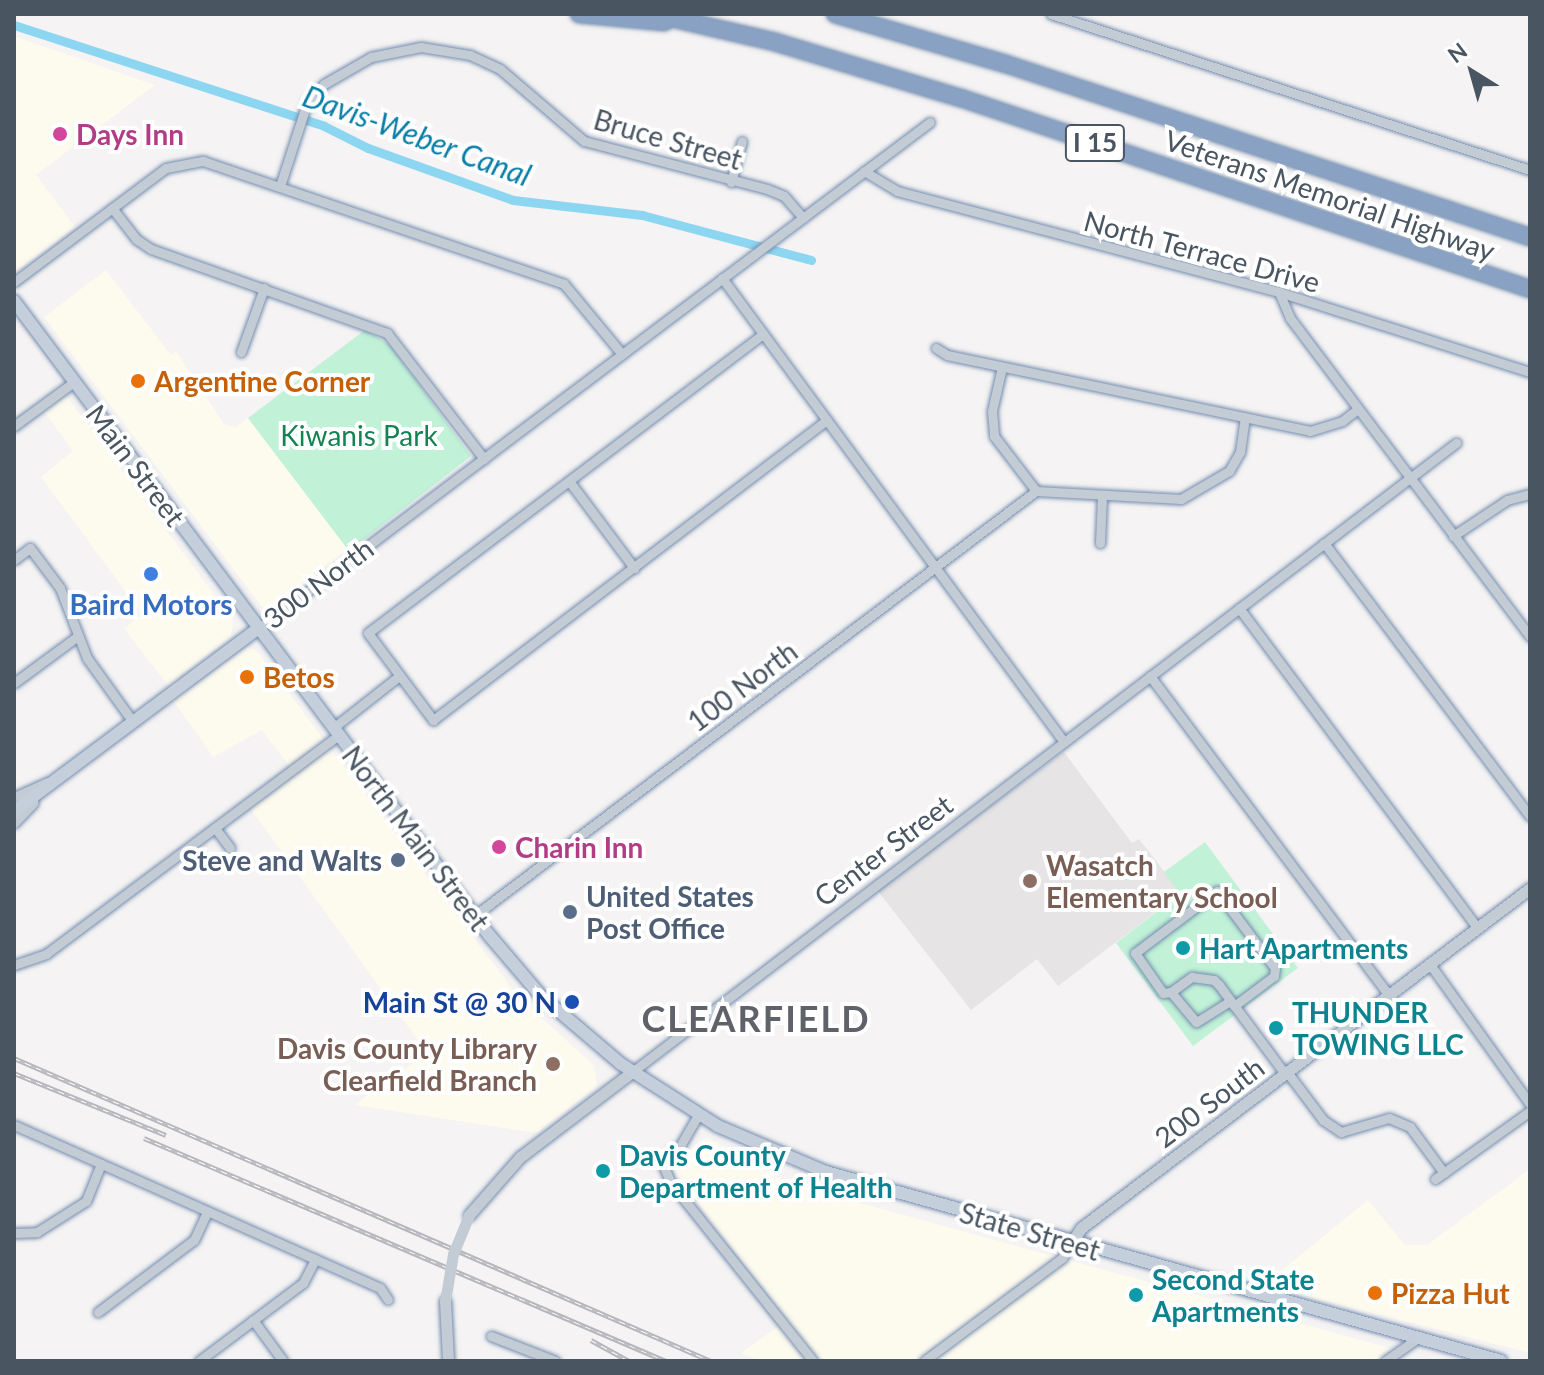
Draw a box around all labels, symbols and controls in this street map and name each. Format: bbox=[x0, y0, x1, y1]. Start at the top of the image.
north arrow bbox=[1432, 32, 1512, 112]
text: N bbox=[1442, 37, 1472, 68]
water label: Davis-Weber Canal bbox=[298, 77, 536, 193]
street label: Bruce Street bbox=[590, 102, 746, 176]
place label: Days Inn bbox=[76, 117, 184, 151]
road number: I 15 bbox=[1063, 121, 1127, 165]
street label: Veterans Memorial Highway bbox=[1161, 123, 1499, 267]
marker: Days Inn bbox=[51, 125, 69, 143]
street label: North Terrace Drive bbox=[1080, 203, 1324, 299]
place label: Argentine Corner bbox=[154, 364, 370, 398]
marker: Argentine Corner bbox=[129, 372, 147, 390]
street label: Main Street bbox=[80, 398, 192, 532]
park label: Kiwanis Park bbox=[280, 418, 438, 452]
street label: 300 North bbox=[257, 531, 379, 635]
marker: Baird Motors bbox=[142, 565, 160, 583]
place label: Baird Motors bbox=[69, 587, 233, 621]
street label: 100 North bbox=[681, 634, 803, 738]
place label: Betos bbox=[263, 660, 335, 694]
marker: Betos bbox=[238, 668, 256, 686]
street label: North Main Street bbox=[336, 739, 496, 937]
street label: Center Street bbox=[807, 787, 959, 913]
place label: Charin Inn bbox=[515, 830, 643, 864]
marker: Charin Inn bbox=[490, 838, 508, 856]
place label: Steve and Walts bbox=[182, 843, 382, 877]
place label: Wasatch Elementary School bbox=[1046, 848, 1278, 914]
marker: Steve and Walts bbox=[389, 851, 407, 869]
marker: Wasatch Elementary School bbox=[1021, 872, 1039, 890]
place label: United States Post Office bbox=[586, 879, 754, 945]
marker: United States Post Office bbox=[561, 903, 579, 921]
place label: Hart Apartments bbox=[1199, 931, 1409, 965]
marker: Hart Apartments bbox=[1174, 939, 1192, 957]
place label: Main St @ 30 N bbox=[363, 985, 556, 1019]
marker: Main St @ 30 N bbox=[563, 993, 581, 1011]
place label: THUNDER TOWING LLC bbox=[1292, 995, 1464, 1061]
district label: CLEARFIELD bbox=[641, 997, 871, 1041]
marker: THUNDER TOWING LLC bbox=[1267, 1019, 1285, 1037]
place label: Davis County Library Clearfield Branch bbox=[276, 1031, 537, 1097]
street label: 200 South bbox=[1148, 1050, 1270, 1154]
marker: Davis County Library Clearfield Branch bbox=[544, 1055, 562, 1073]
place label: Davis County Department of Health bbox=[619, 1138, 893, 1204]
marker: Davis County Department of Health bbox=[594, 1162, 612, 1180]
street label: State Street bbox=[956, 1195, 1104, 1267]
place label: Second State Apartments bbox=[1152, 1262, 1315, 1328]
place label: Pizza Hut bbox=[1391, 1276, 1510, 1310]
marker: Pizza Hut bbox=[1366, 1284, 1384, 1302]
marker: Second State Apartments bbox=[1127, 1286, 1145, 1304]

